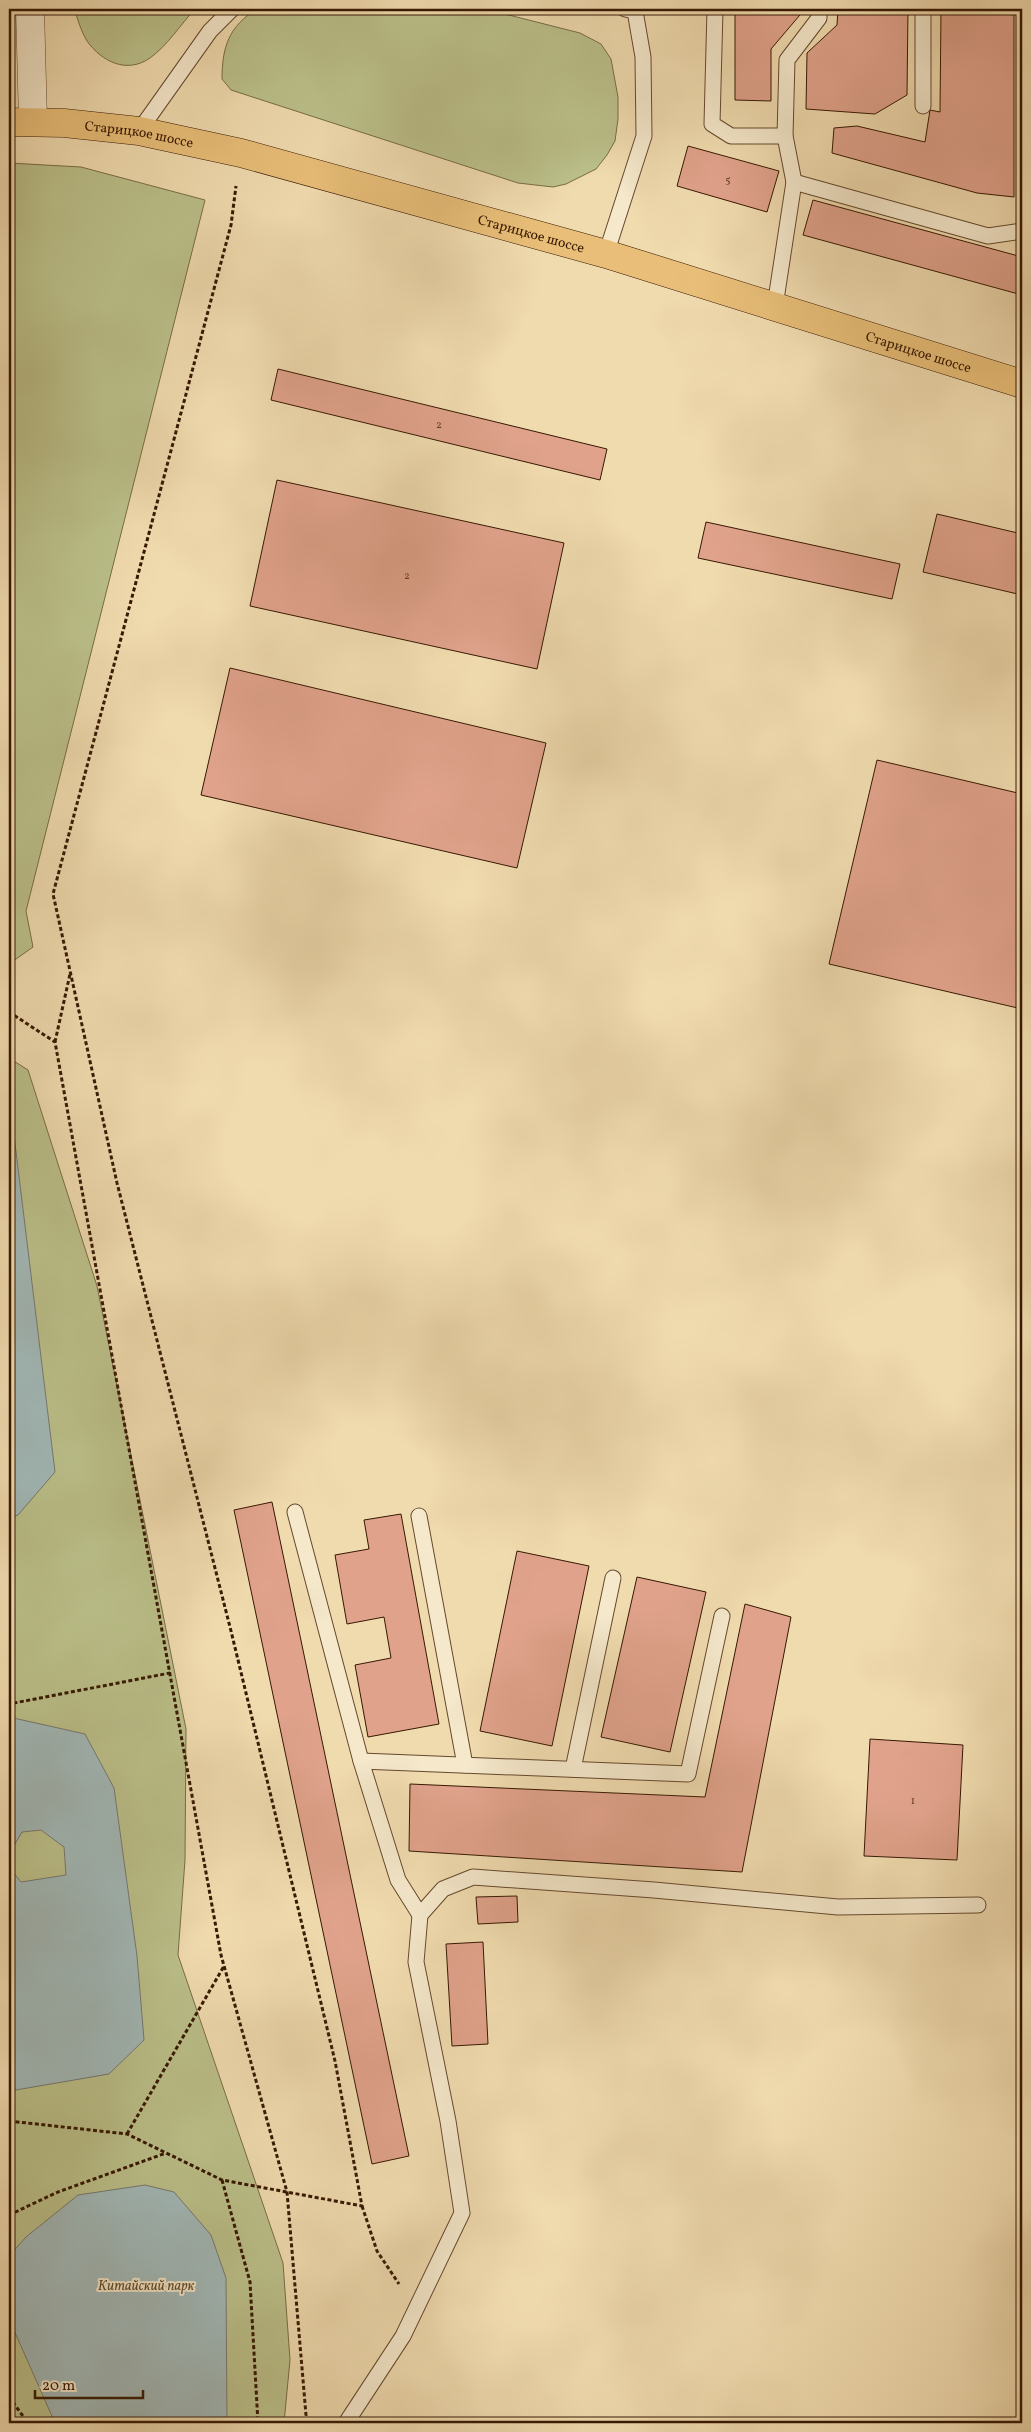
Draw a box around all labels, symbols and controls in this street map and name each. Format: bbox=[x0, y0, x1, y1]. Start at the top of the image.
street label: Старицкое шоссе bbox=[84, 117, 195, 154]
house number: 5 bbox=[725, 173, 731, 188]
street label: Старицкое шоссе bbox=[475, 211, 587, 259]
street label: Старицкое шоссе bbox=[863, 328, 974, 379]
house number: 2 bbox=[436, 418, 442, 433]
house number: 2 bbox=[404, 569, 410, 584]
house number: 1 bbox=[911, 1794, 915, 1809]
park label: Китайский парк bbox=[98, 2277, 195, 2296]
scale bar bbox=[35, 2367, 142, 2399]
text: 20 m bbox=[42, 2376, 75, 2397]

